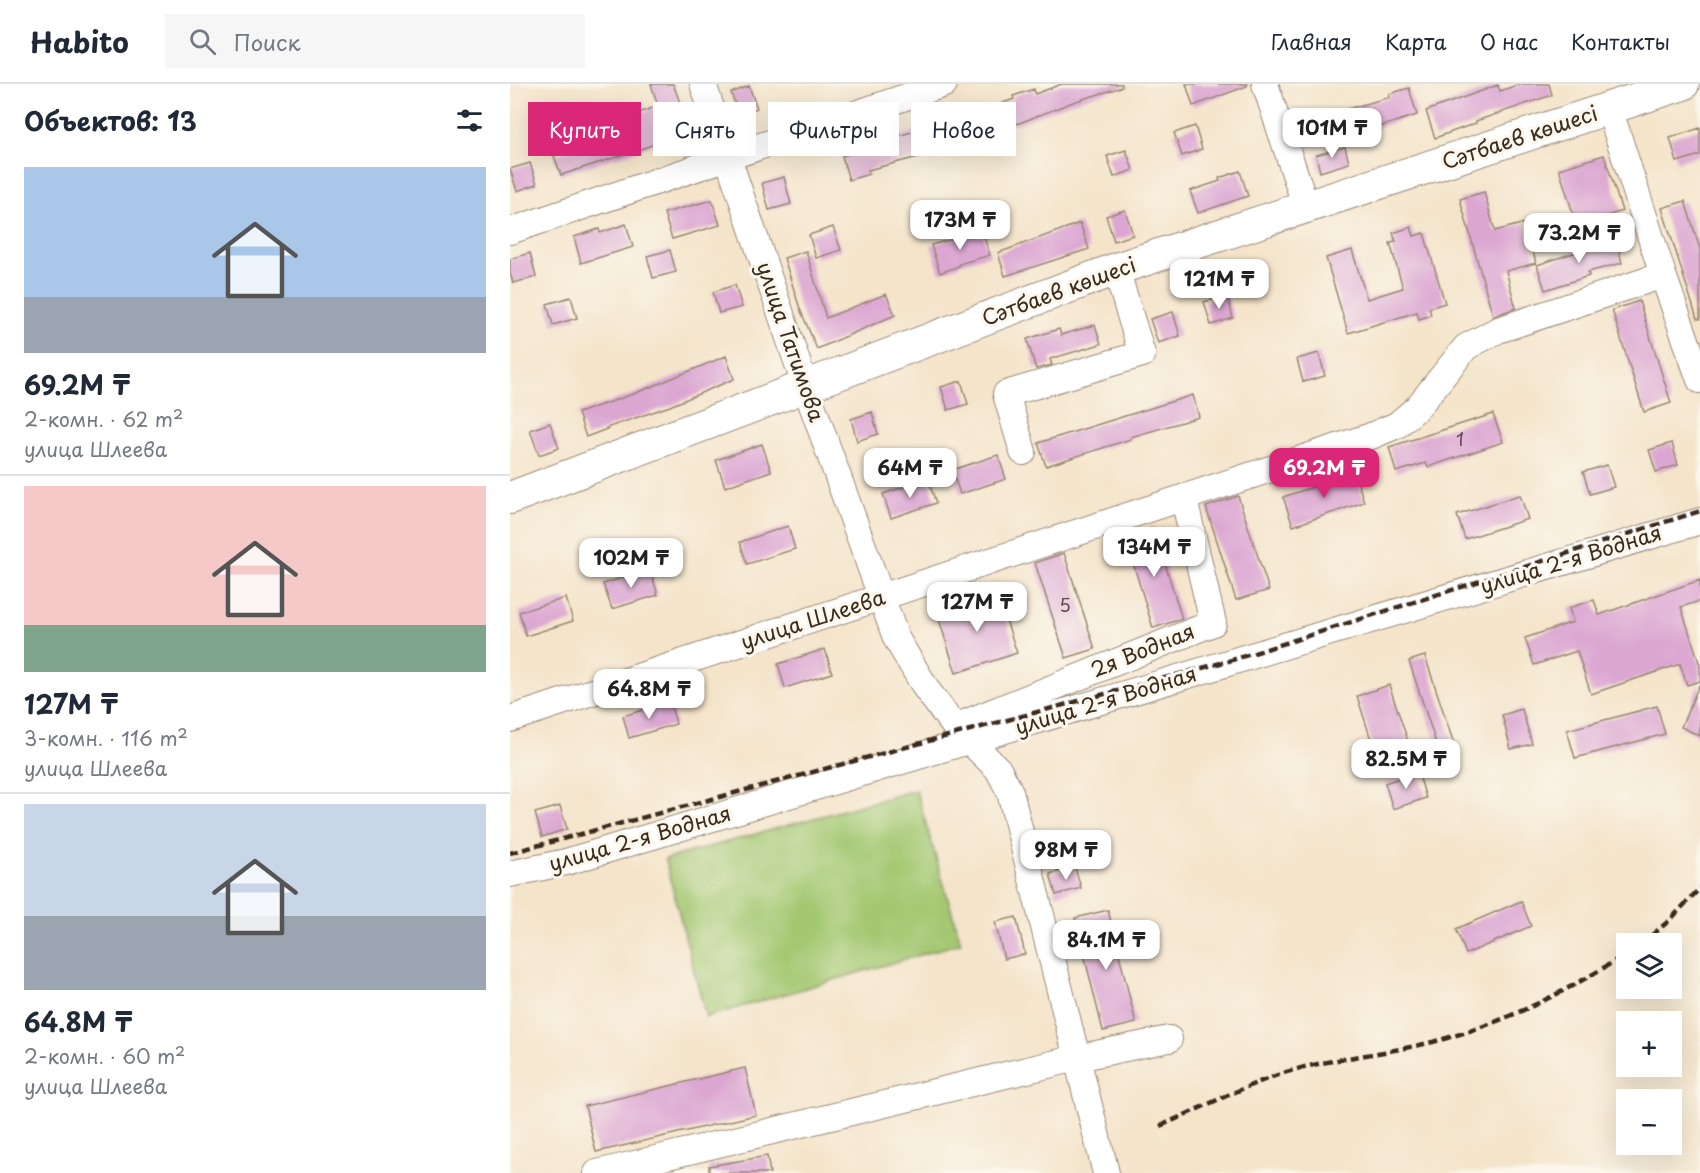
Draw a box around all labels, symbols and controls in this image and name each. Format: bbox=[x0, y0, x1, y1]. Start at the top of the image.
search box bbox=[165, 14, 585, 68]
text: Habito bbox=[30, 20, 129, 63]
icon: search bbox=[186, 25, 219, 58]
text: Поиск bbox=[234, 25, 301, 58]
text: Главная bbox=[1271, 25, 1352, 57]
text: Карта bbox=[1385, 25, 1447, 57]
text: О нас bbox=[1480, 25, 1538, 57]
text: Контакты bbox=[1571, 25, 1670, 57]
street label: Сәтбаев көшесі bbox=[1437, 96, 1601, 176]
text: Объектов: 13 bbox=[24, 101, 197, 140]
chip: Купить bbox=[528, 102, 641, 156]
chip: Снять bbox=[653, 102, 756, 156]
chip: Фильтры bbox=[768, 102, 899, 156]
chip: Новое bbox=[911, 102, 1016, 156]
icon: filters bbox=[453, 104, 486, 137]
pin: 101M ₸ bbox=[1283, 108, 1381, 159]
text: 101M ₸ bbox=[1297, 112, 1367, 142]
pin: 173M ₸ bbox=[911, 200, 1009, 251]
text: 173M ₸ bbox=[924, 204, 996, 234]
icon: home bbox=[201, 206, 309, 314]
pin: 73.2M ₸ bbox=[1524, 213, 1634, 264]
text: 73.2M ₸ bbox=[1538, 217, 1620, 247]
street label: Сәтбаев көшесі bbox=[977, 247, 1140, 333]
street label: улица Татимова bbox=[750, 257, 834, 426]
pin: 121M ₸ bbox=[1170, 259, 1268, 310]
text: 121M ₸ bbox=[1184, 263, 1254, 293]
text: 69.2M ₸ bbox=[24, 365, 130, 404]
text: 2-комн. · 62 m² bbox=[24, 404, 183, 434]
house number: 1 bbox=[1456, 425, 1464, 452]
text: улица Шлеева bbox=[24, 434, 167, 464]
pin: 64M ₸ bbox=[868, 448, 952, 499]
pin: 69.2M ₸ bbox=[1269, 448, 1379, 499]
text: 64M ₸ bbox=[878, 452, 942, 482]
text: 69.2M ₸ bbox=[1283, 452, 1365, 482]
street label: улица 2-я Водная bbox=[1476, 515, 1665, 601]
icon: home bbox=[201, 525, 309, 633]
pin: 134M ₸ bbox=[1105, 527, 1203, 578]
text: 134M ₸ bbox=[1117, 531, 1191, 561]
pin: 102M ₸ bbox=[582, 538, 680, 589]
text: 102M ₸ bbox=[593, 542, 669, 572]
street label: улица Шлеева bbox=[736, 580, 889, 657]
pin: 127M ₸ bbox=[928, 582, 1026, 633]
text: 127M ₸ bbox=[941, 586, 1013, 616]
house number: 5 bbox=[1059, 591, 1071, 618]
street label: 2я Водная bbox=[1086, 614, 1199, 684]
street label: улица 2-я Водная bbox=[1011, 656, 1200, 742]
pin: 64.8M ₸ bbox=[594, 669, 704, 720]
text: 64.8M ₸ bbox=[607, 673, 691, 703]
text: 127M ₸ bbox=[24, 684, 118, 723]
text: 3-комн. · 116 m² bbox=[24, 723, 188, 753]
pin: 82.5M ₸ bbox=[1351, 739, 1461, 790]
text: 82.5M ₸ bbox=[1365, 743, 1447, 773]
text: улица Шлеева bbox=[24, 753, 167, 783]
street label: улица 2-я Водная bbox=[544, 796, 734, 878]
pin: 98M ₸ bbox=[1024, 830, 1108, 881]
text: 98M ₸ bbox=[1034, 834, 1098, 864]
icon: home bbox=[201, 843, 309, 951]
pin: 84.1M ₸ bbox=[1051, 920, 1161, 971]
text: 84.1M ₸ bbox=[1067, 924, 1145, 954]
map controls bbox=[1616, 933, 1682, 1155]
button: layers bbox=[1616, 933, 1682, 999]
text: 64.8M ₸ bbox=[24, 1002, 132, 1041]
button: + bbox=[1616, 1011, 1682, 1077]
text: 2-комн. · 60 m² bbox=[24, 1041, 185, 1071]
text: улица Шлеева bbox=[24, 1071, 167, 1101]
button: − bbox=[1616, 1089, 1682, 1155]

